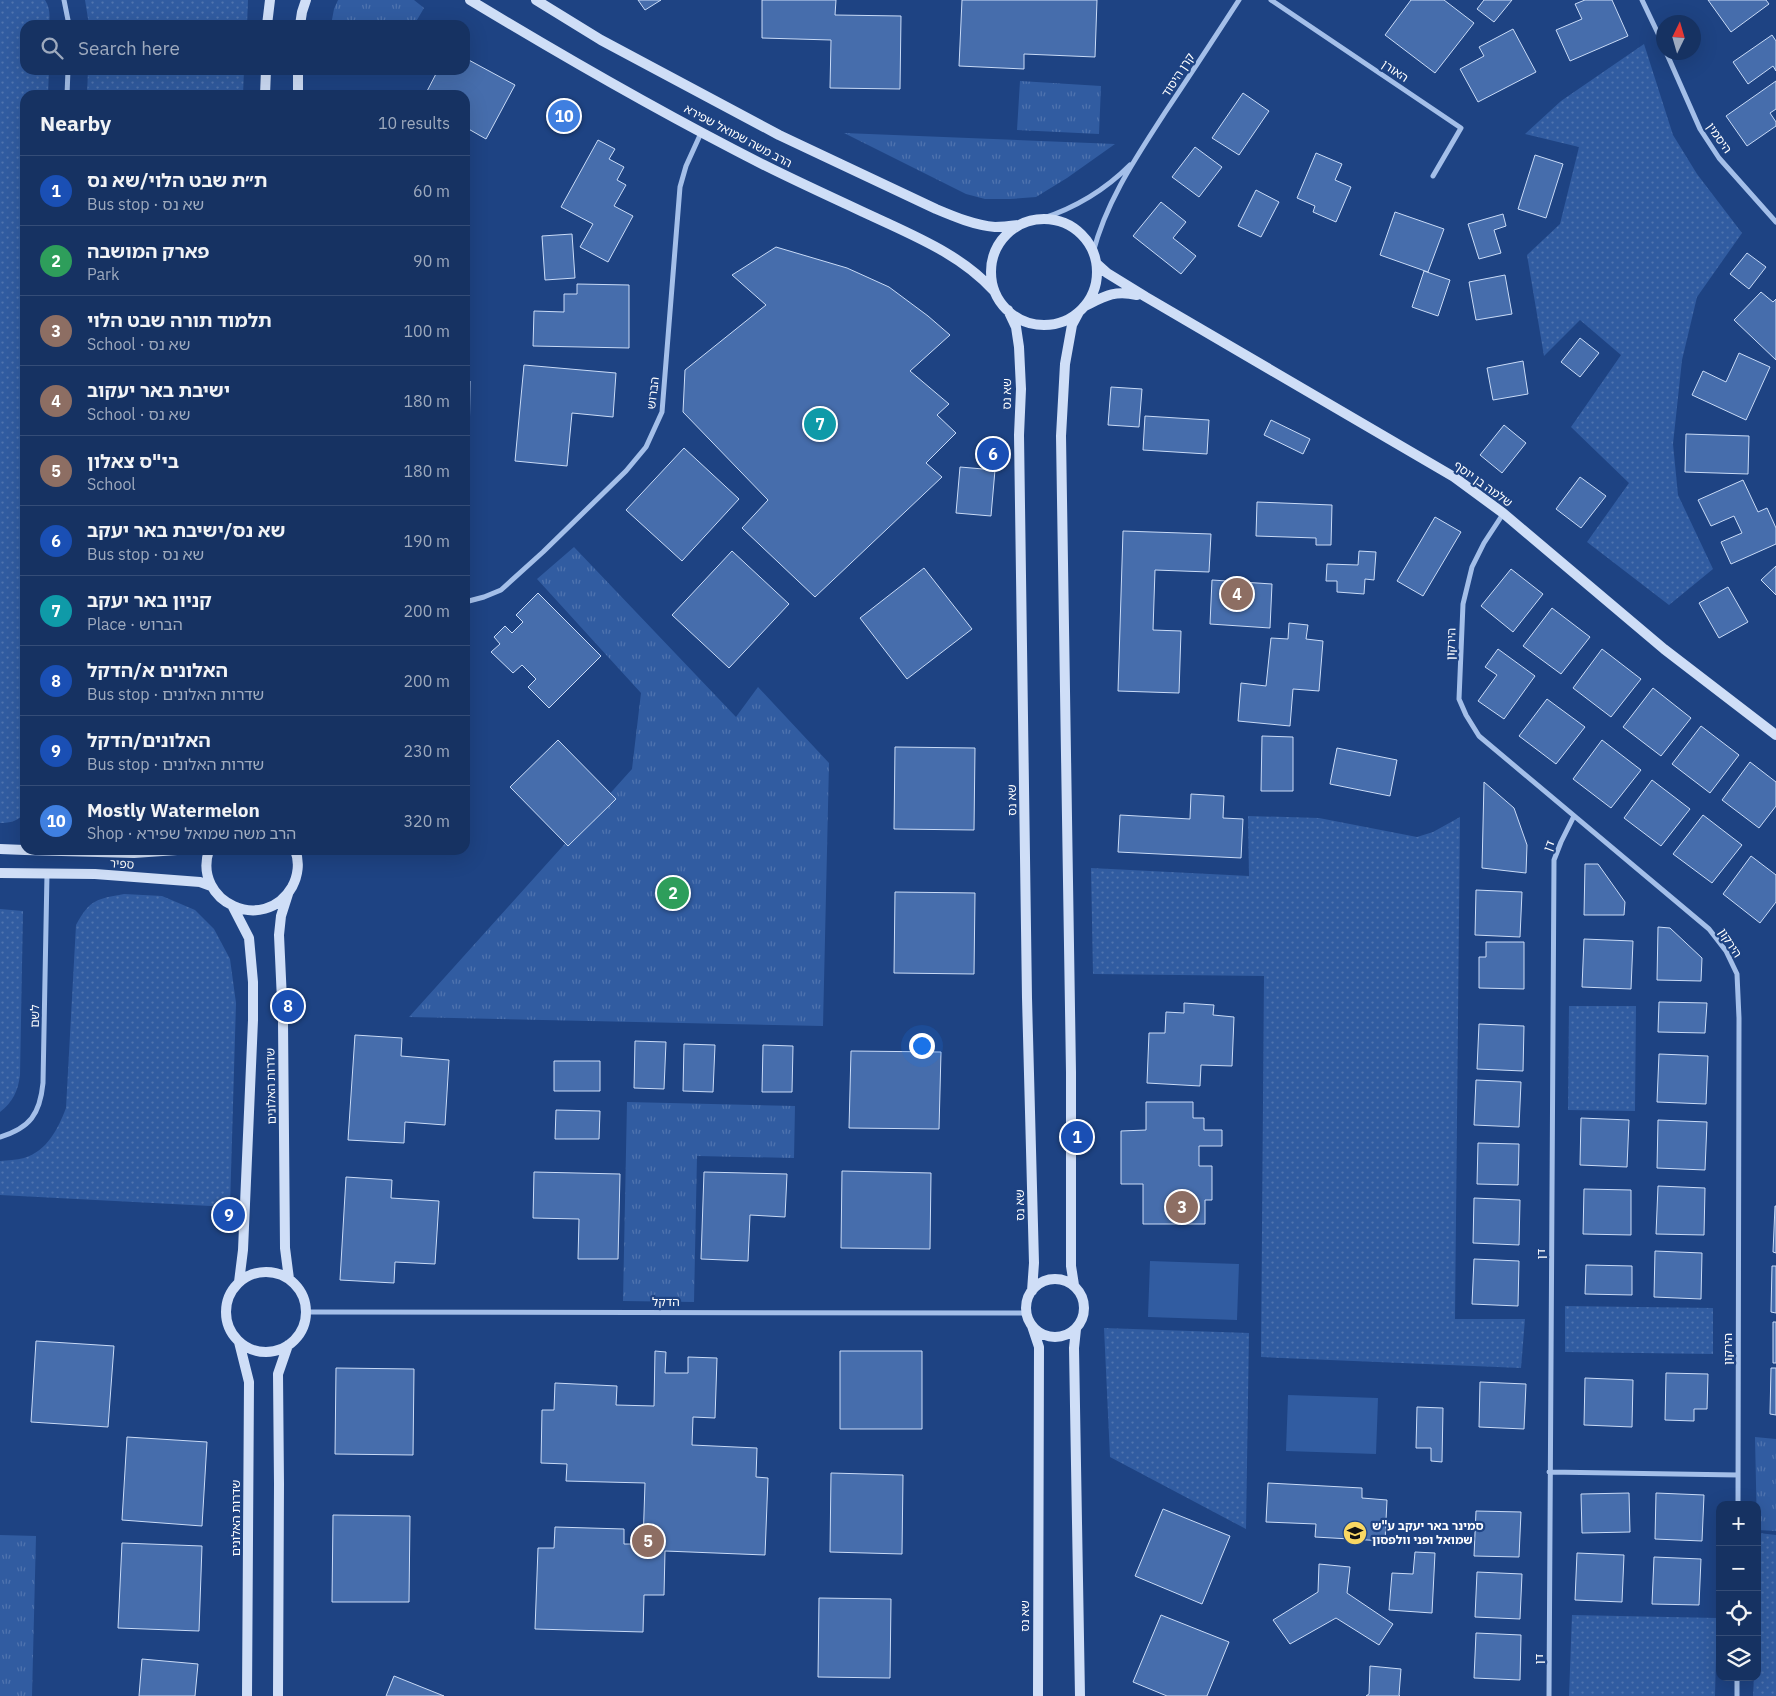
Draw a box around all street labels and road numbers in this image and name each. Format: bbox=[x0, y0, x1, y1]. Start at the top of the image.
street label: קרן היסוד bbox=[1158, 50, 1198, 100]
street label: האורן bbox=[1379, 56, 1411, 85]
street label: הרב משה שמואל שפירא bbox=[682, 101, 795, 170]
street label: היסמין bbox=[1703, 119, 1735, 156]
street label: הברוש bbox=[643, 376, 662, 410]
street label: שא נס bbox=[999, 378, 1014, 410]
street label: שלמה בן יוסף bbox=[1451, 457, 1516, 510]
street label: הירקון bbox=[1442, 628, 1459, 660]
street label: שא נס bbox=[1004, 784, 1019, 816]
street label: דן bbox=[1540, 838, 1558, 853]
street label: ספיר bbox=[109, 855, 135, 872]
street label: הירקון bbox=[1715, 925, 1745, 960]
street label: לשם bbox=[27, 1004, 42, 1028]
street label: שדרות האלונים bbox=[262, 1048, 279, 1124]
street label: שא נס bbox=[1012, 1189, 1027, 1221]
street label: דן bbox=[1533, 1248, 1548, 1259]
street label: הדקל bbox=[652, 1294, 680, 1309]
street label: הירקון bbox=[1720, 1333, 1735, 1365]
street label: שדרות האלונים bbox=[228, 1480, 243, 1556]
street label: שא נס bbox=[1017, 1600, 1032, 1632]
street label: דן bbox=[1531, 1653, 1546, 1664]

